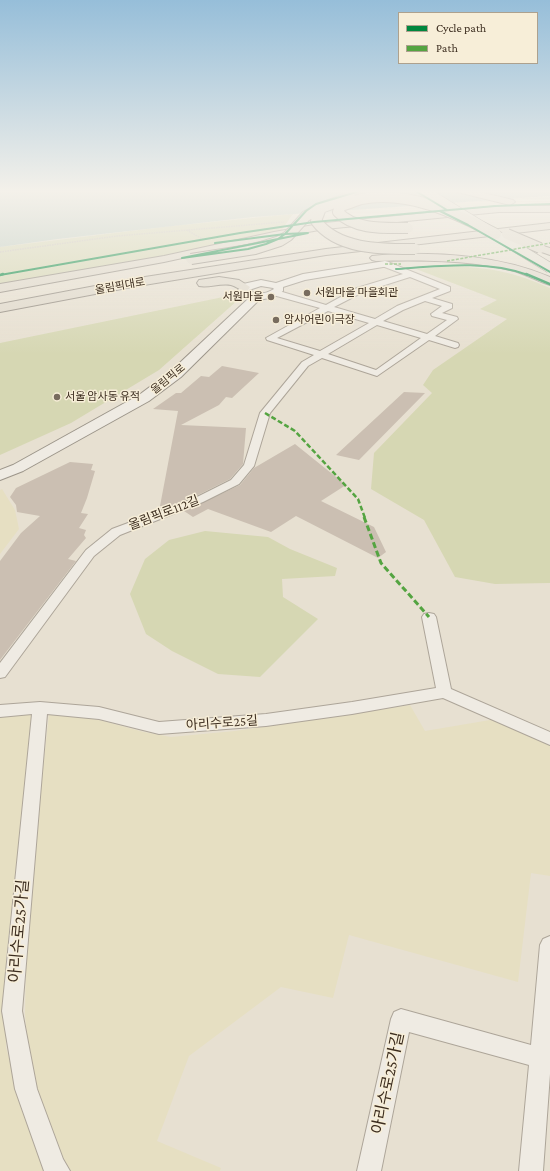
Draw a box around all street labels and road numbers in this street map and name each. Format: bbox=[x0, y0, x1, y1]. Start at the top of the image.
street label: 올림픽대로 bbox=[94, 275, 146, 297]
street label: 올림픽로 bbox=[148, 361, 188, 397]
street label: 올림픽로112길 bbox=[126, 492, 202, 534]
street label: 아리수로25길 bbox=[185, 713, 259, 733]
street label: 아리수로25가길 bbox=[5, 879, 33, 983]
street label: 아리수로25가길 bbox=[368, 1030, 408, 1136]

